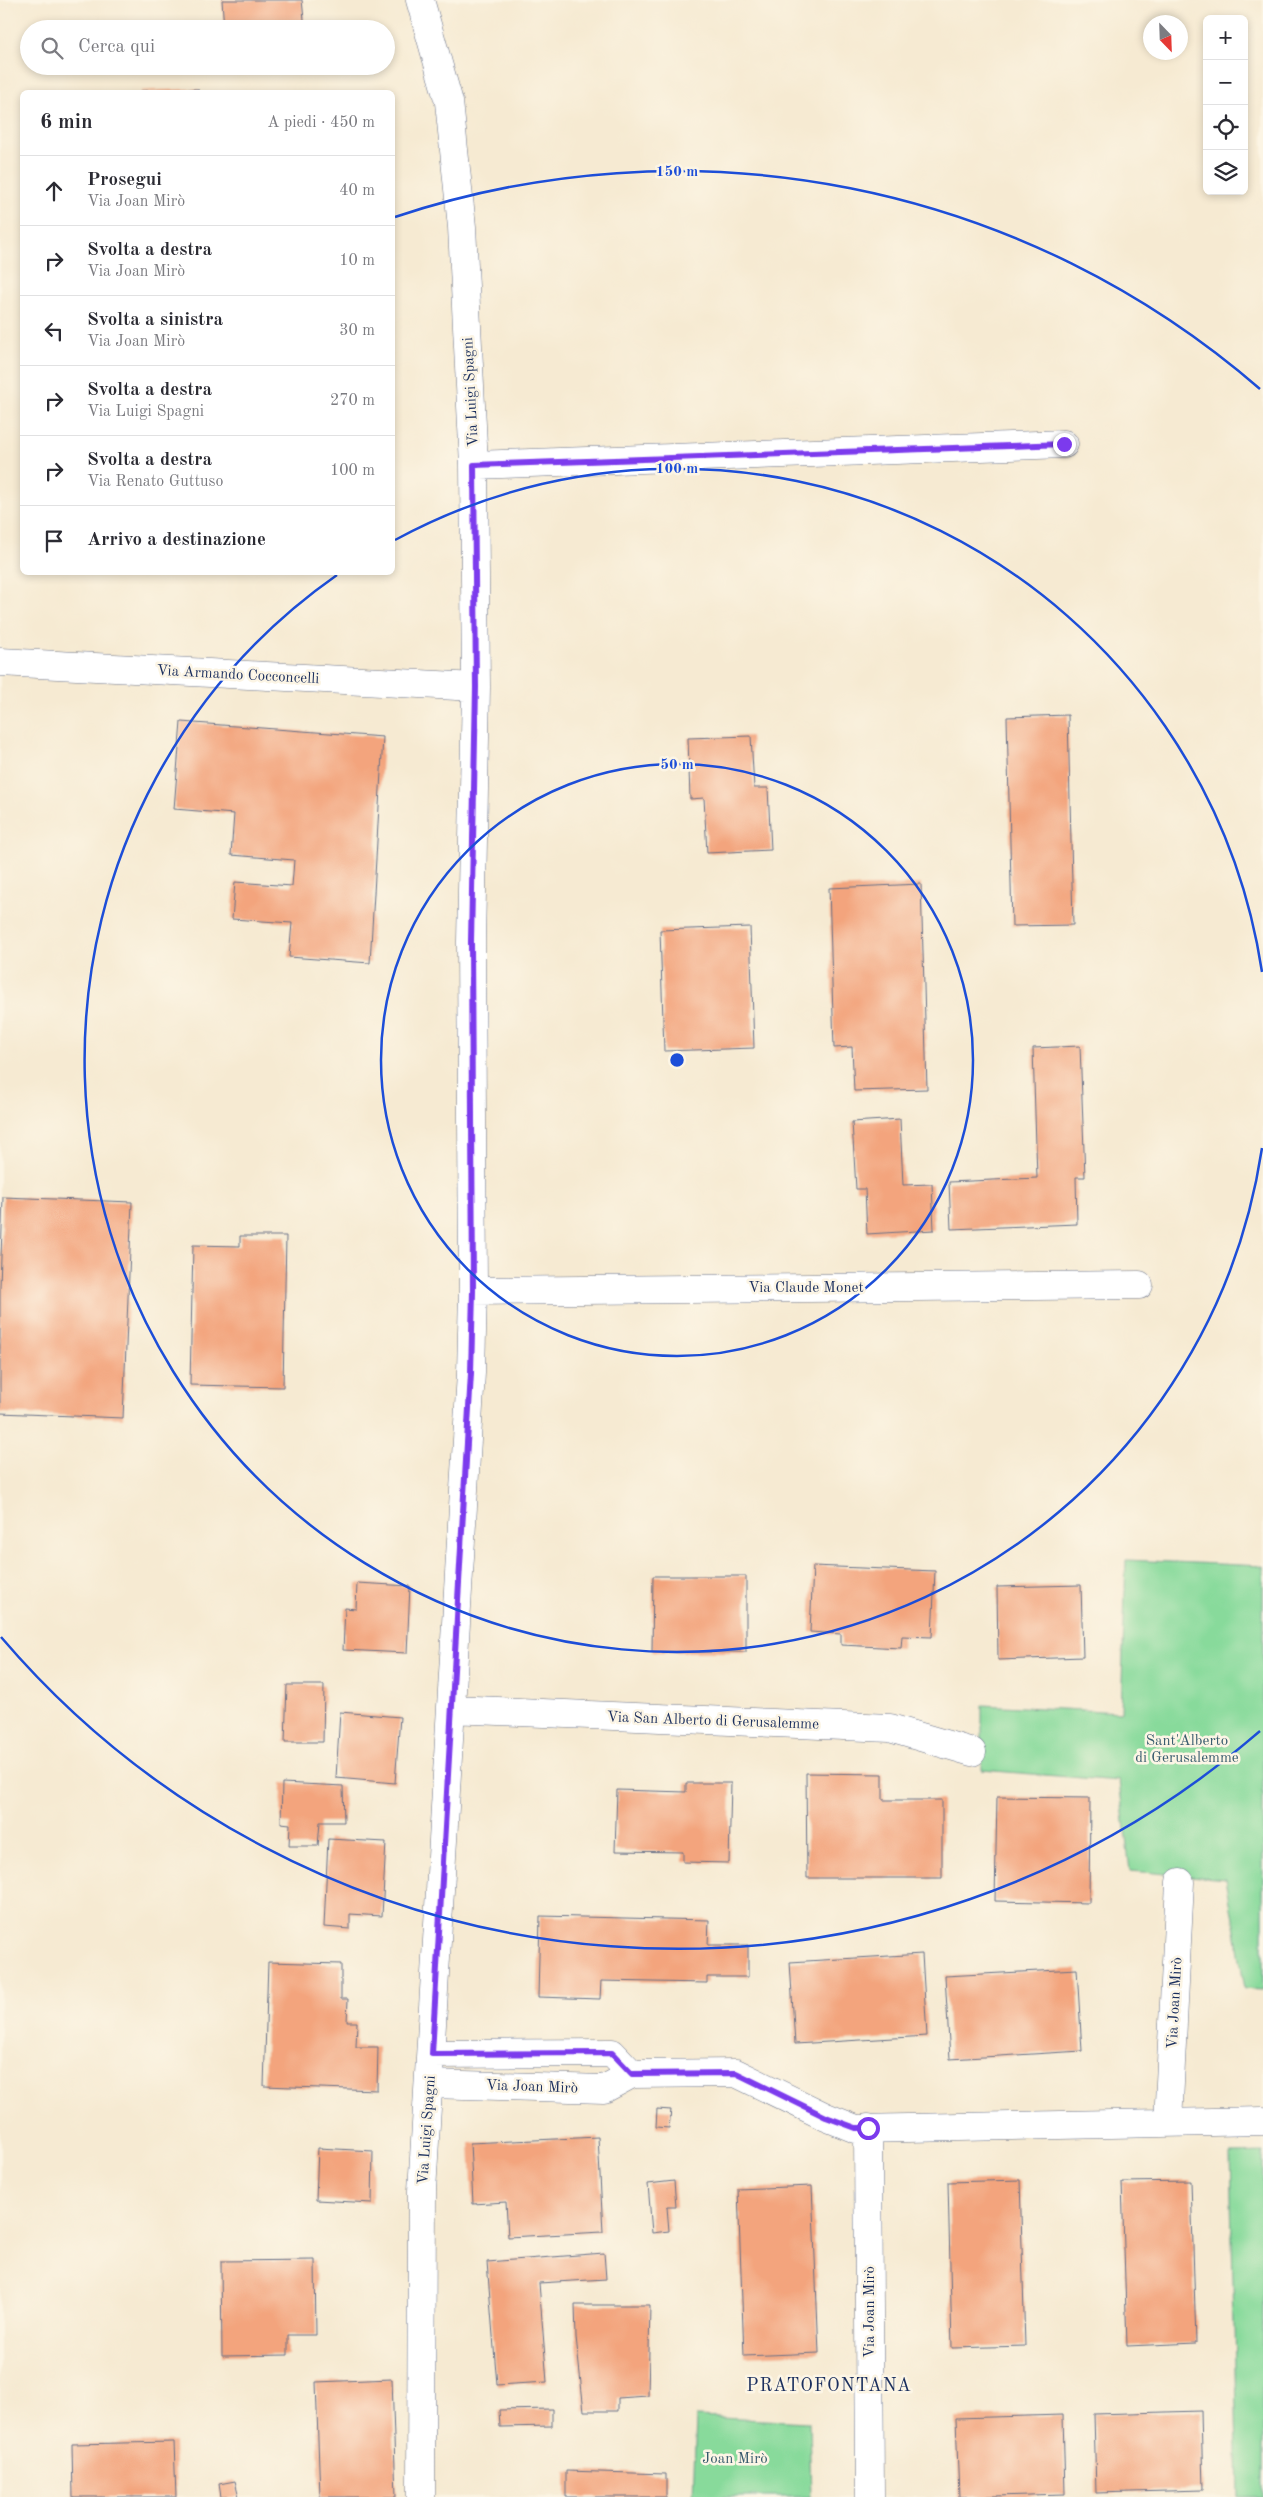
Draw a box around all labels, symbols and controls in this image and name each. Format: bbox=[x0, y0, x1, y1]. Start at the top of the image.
north arrow bbox=[1143, 15, 1188, 60]
map controls bbox=[1203, 15, 1248, 195]
button: + bbox=[1203, 15, 1248, 60]
search box bbox=[20, 20, 395, 75]
icon: search bbox=[38, 34, 66, 62]
text: Cerca qui bbox=[78, 38, 155, 57]
button: − bbox=[1203, 60, 1248, 105]
button: locate bbox=[1203, 105, 1248, 150]
text: 6 min bbox=[40, 112, 93, 133]
text: A piedi · 450 m bbox=[267, 115, 375, 131]
button: layers bbox=[1203, 150, 1248, 195]
text: 150 m bbox=[656, 165, 698, 180]
text: Prosegui bbox=[87, 171, 162, 190]
icon: ahead bbox=[40, 177, 68, 205]
text: 40 m bbox=[339, 183, 375, 199]
text: Via Joan Mirò bbox=[87, 194, 185, 210]
text: Svolta a destra bbox=[87, 241, 212, 260]
icon: right bbox=[40, 247, 68, 275]
text: 10 m bbox=[339, 253, 375, 269]
text: Via Joan Mirò bbox=[87, 264, 185, 280]
text: Svolta a sinistra bbox=[87, 311, 223, 330]
icon: left bbox=[40, 317, 68, 345]
text: 30 m bbox=[339, 323, 375, 339]
text: Via Joan Mirò bbox=[87, 334, 185, 350]
street label: Via Luigi Spagni bbox=[461, 337, 482, 447]
text: Svolta a destra bbox=[87, 381, 212, 400]
icon: right bbox=[40, 387, 68, 415]
text: 270 m bbox=[330, 393, 375, 409]
text: Via Luigi Spagni bbox=[87, 404, 204, 420]
route end bbox=[1053, 433, 1076, 456]
text: Svolta a destra bbox=[87, 451, 212, 470]
icon: right bbox=[40, 457, 68, 485]
text: 100 m bbox=[656, 462, 698, 477]
text: 100 m bbox=[330, 463, 375, 479]
text: Via Renato Guttuso bbox=[87, 474, 223, 490]
icon: arrive bbox=[40, 527, 68, 555]
text: Arrivo a destinazione bbox=[87, 531, 266, 550]
street label: Via Armando Cocconcelli bbox=[156, 664, 320, 687]
text: 50 m bbox=[660, 758, 694, 773]
centre of rings bbox=[668, 1051, 686, 1069]
street label: Via Claude Monet bbox=[748, 1281, 864, 1296]
street label: Via San Alberto di Gerusalemme bbox=[607, 1710, 819, 1733]
park label: Sant'Alberto di Gerusalemme bbox=[1135, 1734, 1239, 1766]
street label: Via Joan Mirò bbox=[1166, 1957, 1185, 2049]
street label: Via Luigi Spagni bbox=[416, 2075, 439, 2185]
street label: Via Joan Mirò bbox=[486, 2078, 578, 2097]
route start bbox=[857, 2117, 880, 2140]
street label: Via Joan Mirò bbox=[863, 2266, 878, 2358]
district label: PRATOFONTANA bbox=[746, 2377, 912, 2395]
park label: Joan Mirò bbox=[702, 2452, 768, 2467]

